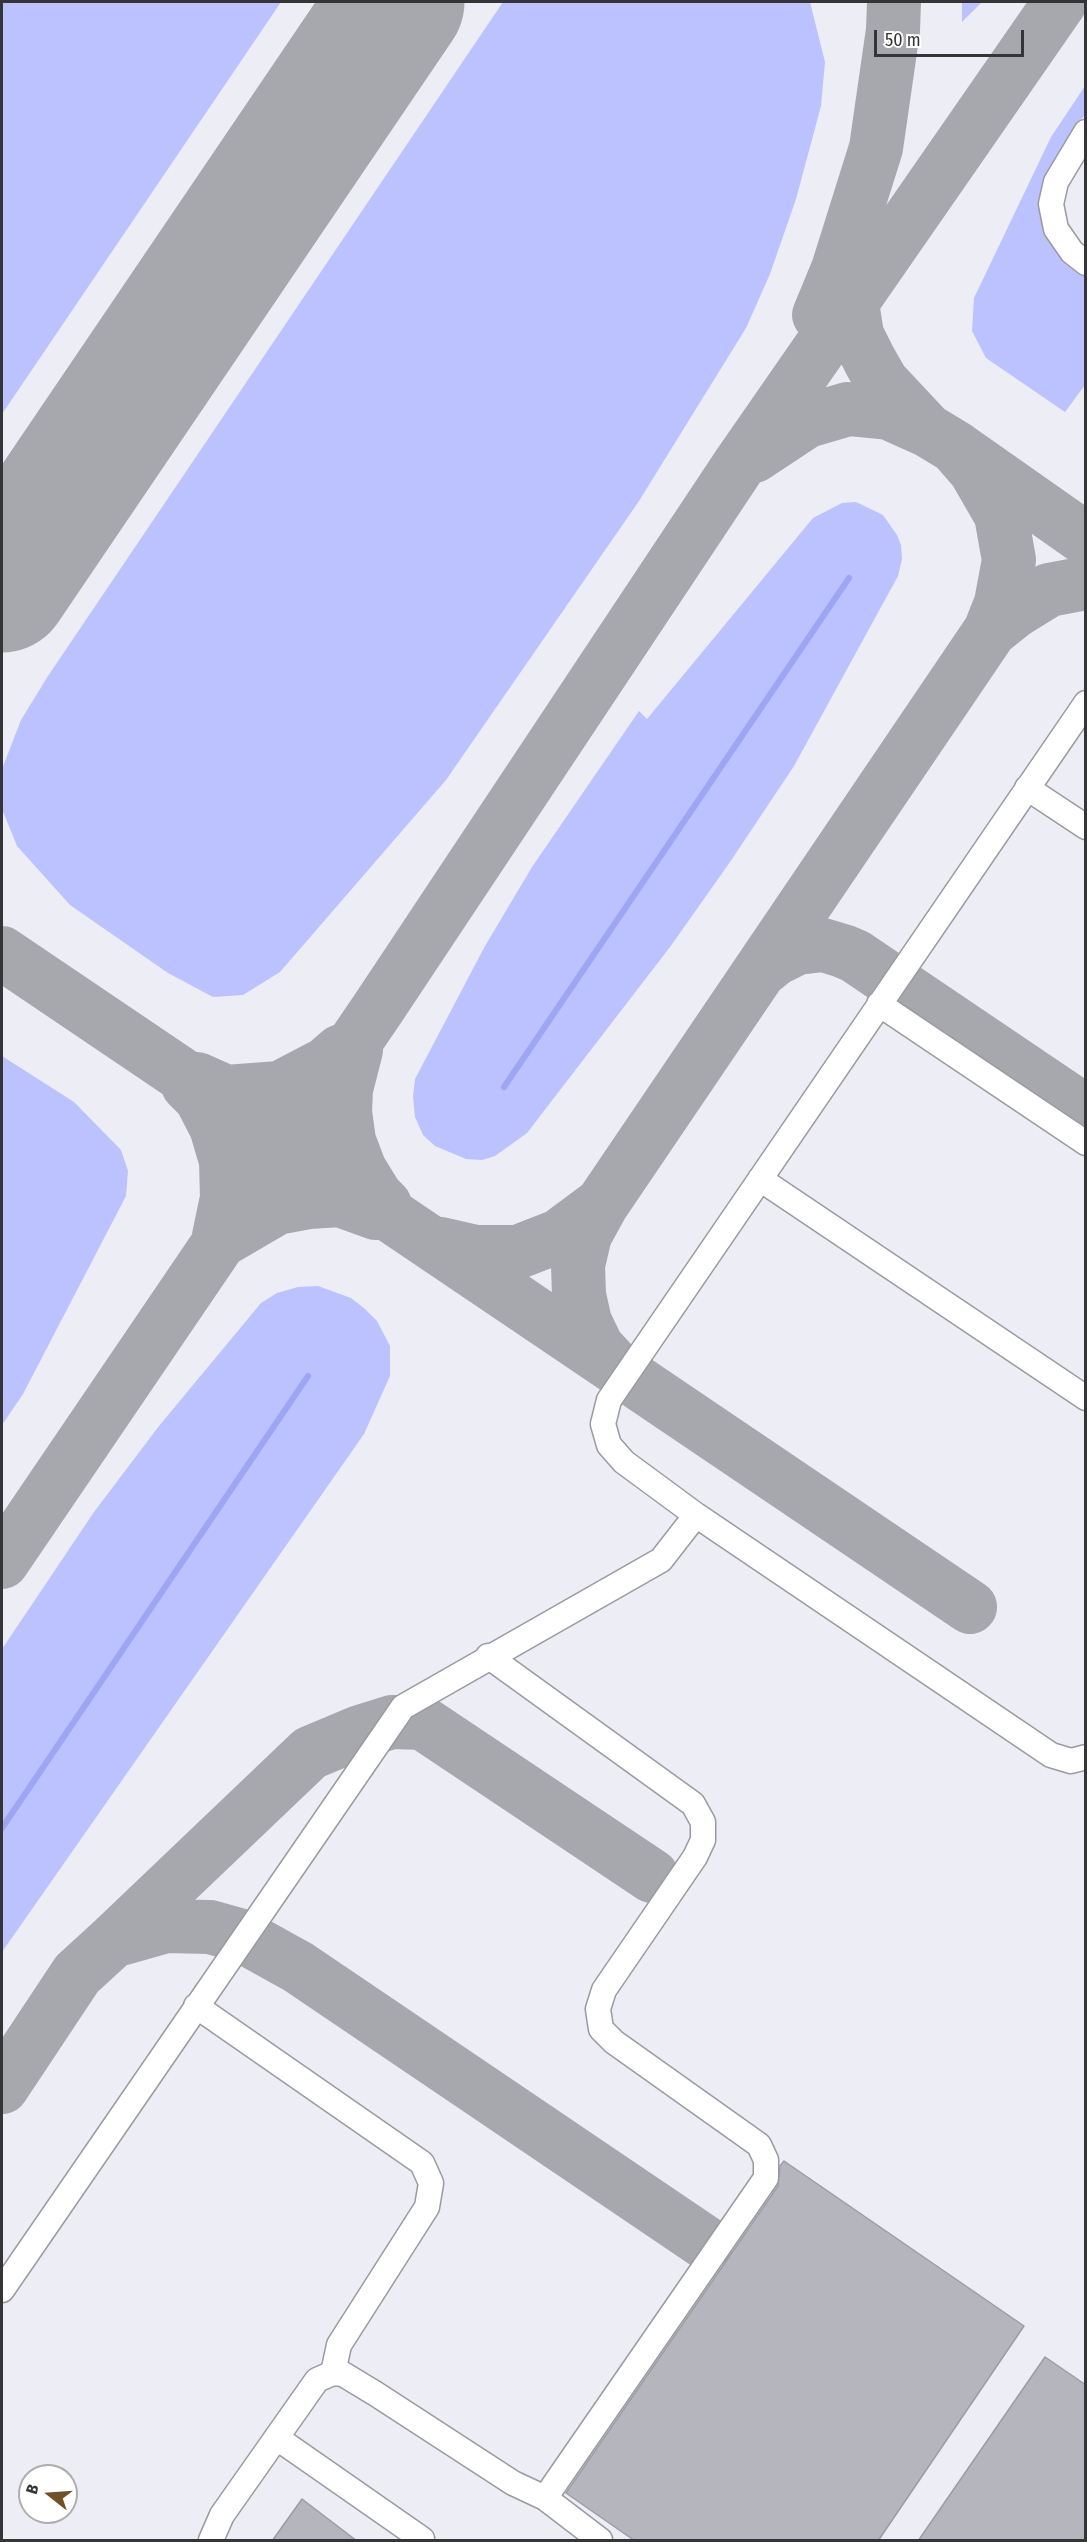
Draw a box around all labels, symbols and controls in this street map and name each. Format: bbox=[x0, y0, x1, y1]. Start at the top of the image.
scale bar bbox=[877, 18, 1027, 56]
text: 50 m bbox=[885, 29, 921, 51]
north arrow bbox=[18, 2464, 78, 2524]
text: B bbox=[22, 2482, 43, 2496]

